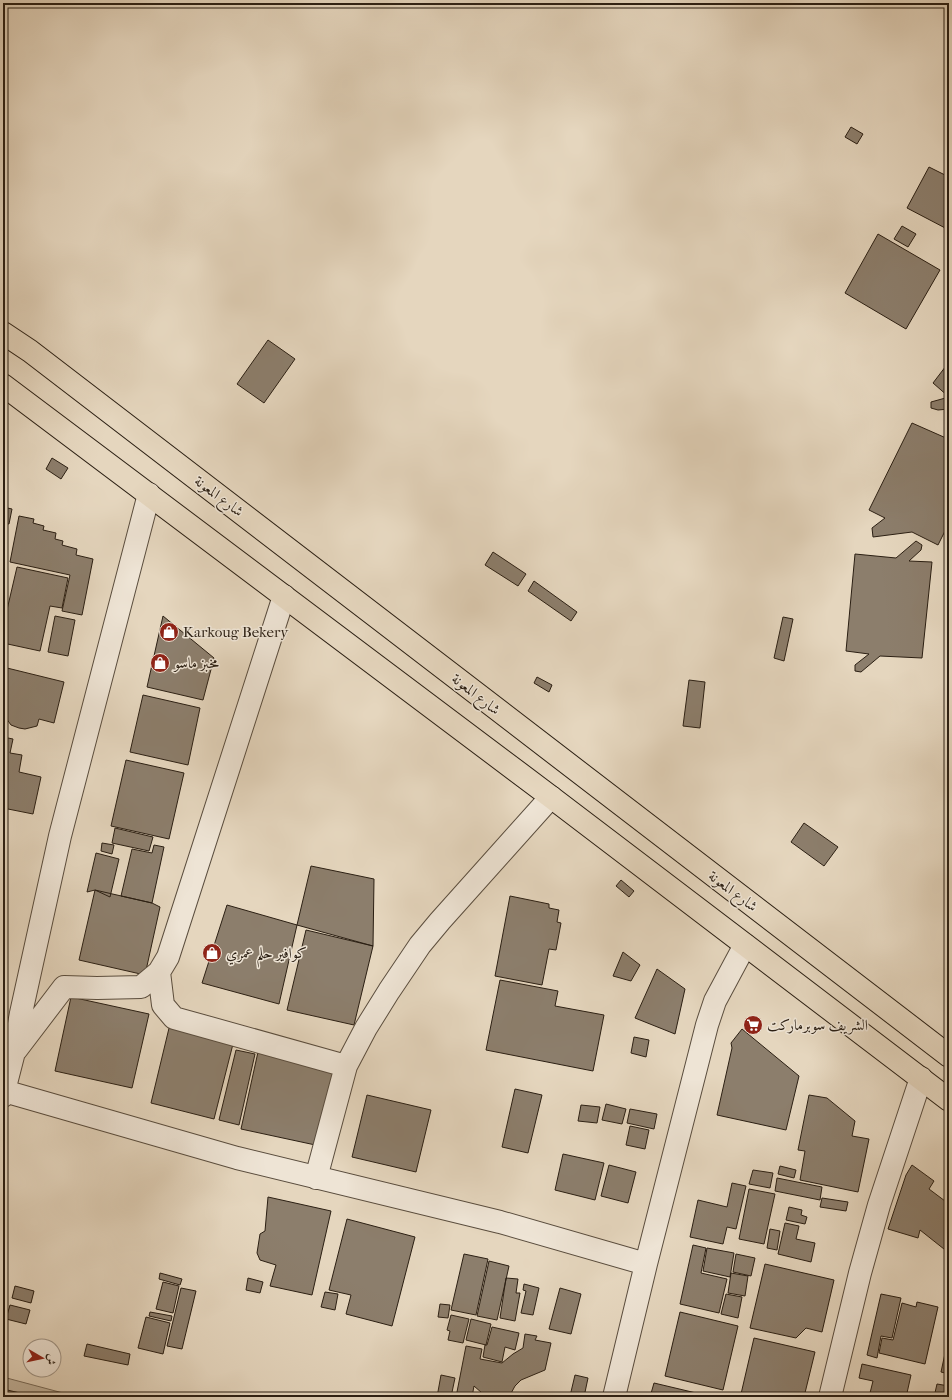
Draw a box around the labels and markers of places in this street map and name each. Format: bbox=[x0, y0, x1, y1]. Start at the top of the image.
shop icon: Karkoug Bekery bbox=[158, 621, 180, 643]
place label: Karkoug Bekery bbox=[183, 623, 289, 641]
shop icon: مخبز ماسو bbox=[149, 652, 171, 674]
place label: مخبز ماسو bbox=[172, 654, 219, 672]
shop icon: كوافير حلم عمري bbox=[201, 942, 223, 964]
place label: كوافير حلم عمري bbox=[226, 944, 307, 968]
supermarket icon: الشريف سوبرماركت bbox=[742, 1014, 764, 1036]
place label: الشريف سوبرماركت bbox=[767, 1016, 868, 1035]

